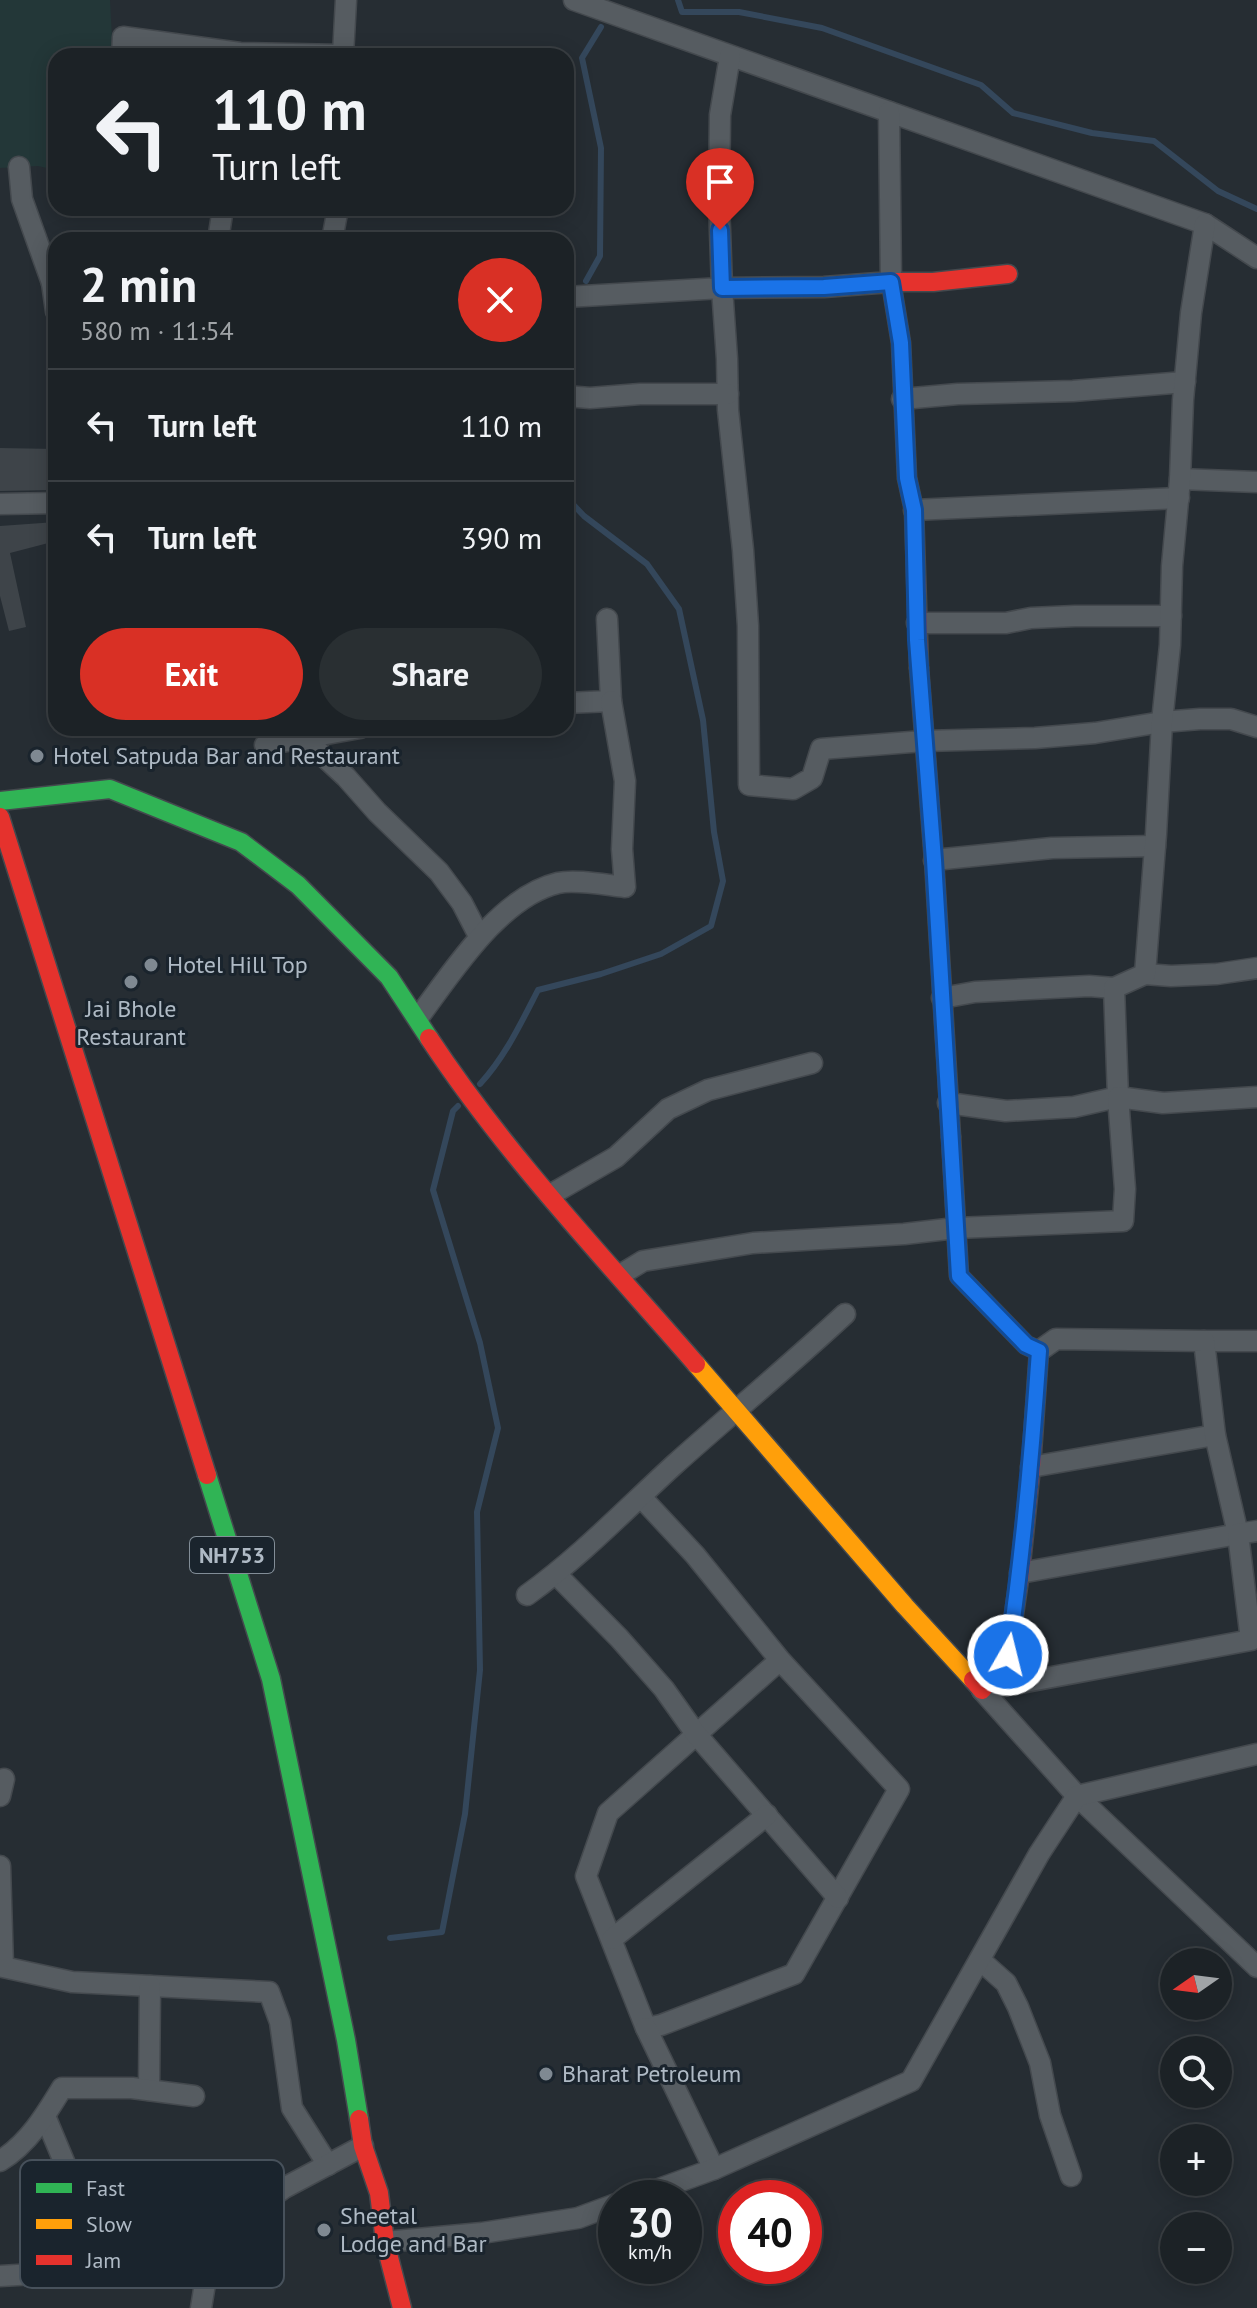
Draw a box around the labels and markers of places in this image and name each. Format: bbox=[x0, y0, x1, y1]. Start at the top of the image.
pin bbox=[686, 148, 754, 230]
place label: Hotel Satpuda Bar and Restaurant bbox=[53, 740, 400, 771]
marker: Hotel Satpuda Bar and Restaurant bbox=[28, 747, 46, 765]
place label: Hotel Hill Top bbox=[167, 949, 308, 980]
marker: Hotel Hill Top bbox=[142, 956, 160, 974]
marker: Jai Bhole Restaurant bbox=[122, 973, 140, 991]
place label: Jai Bhole Restaurant bbox=[76, 993, 186, 1052]
place label: Bharat Petroleum bbox=[562, 2058, 741, 2089]
marker: Bharat Petroleum bbox=[537, 2065, 555, 2083]
place label: Sheetal Lodge and Bar bbox=[340, 2200, 487, 2259]
marker: Sheetal Lodge and Bar bbox=[315, 2221, 333, 2239]

